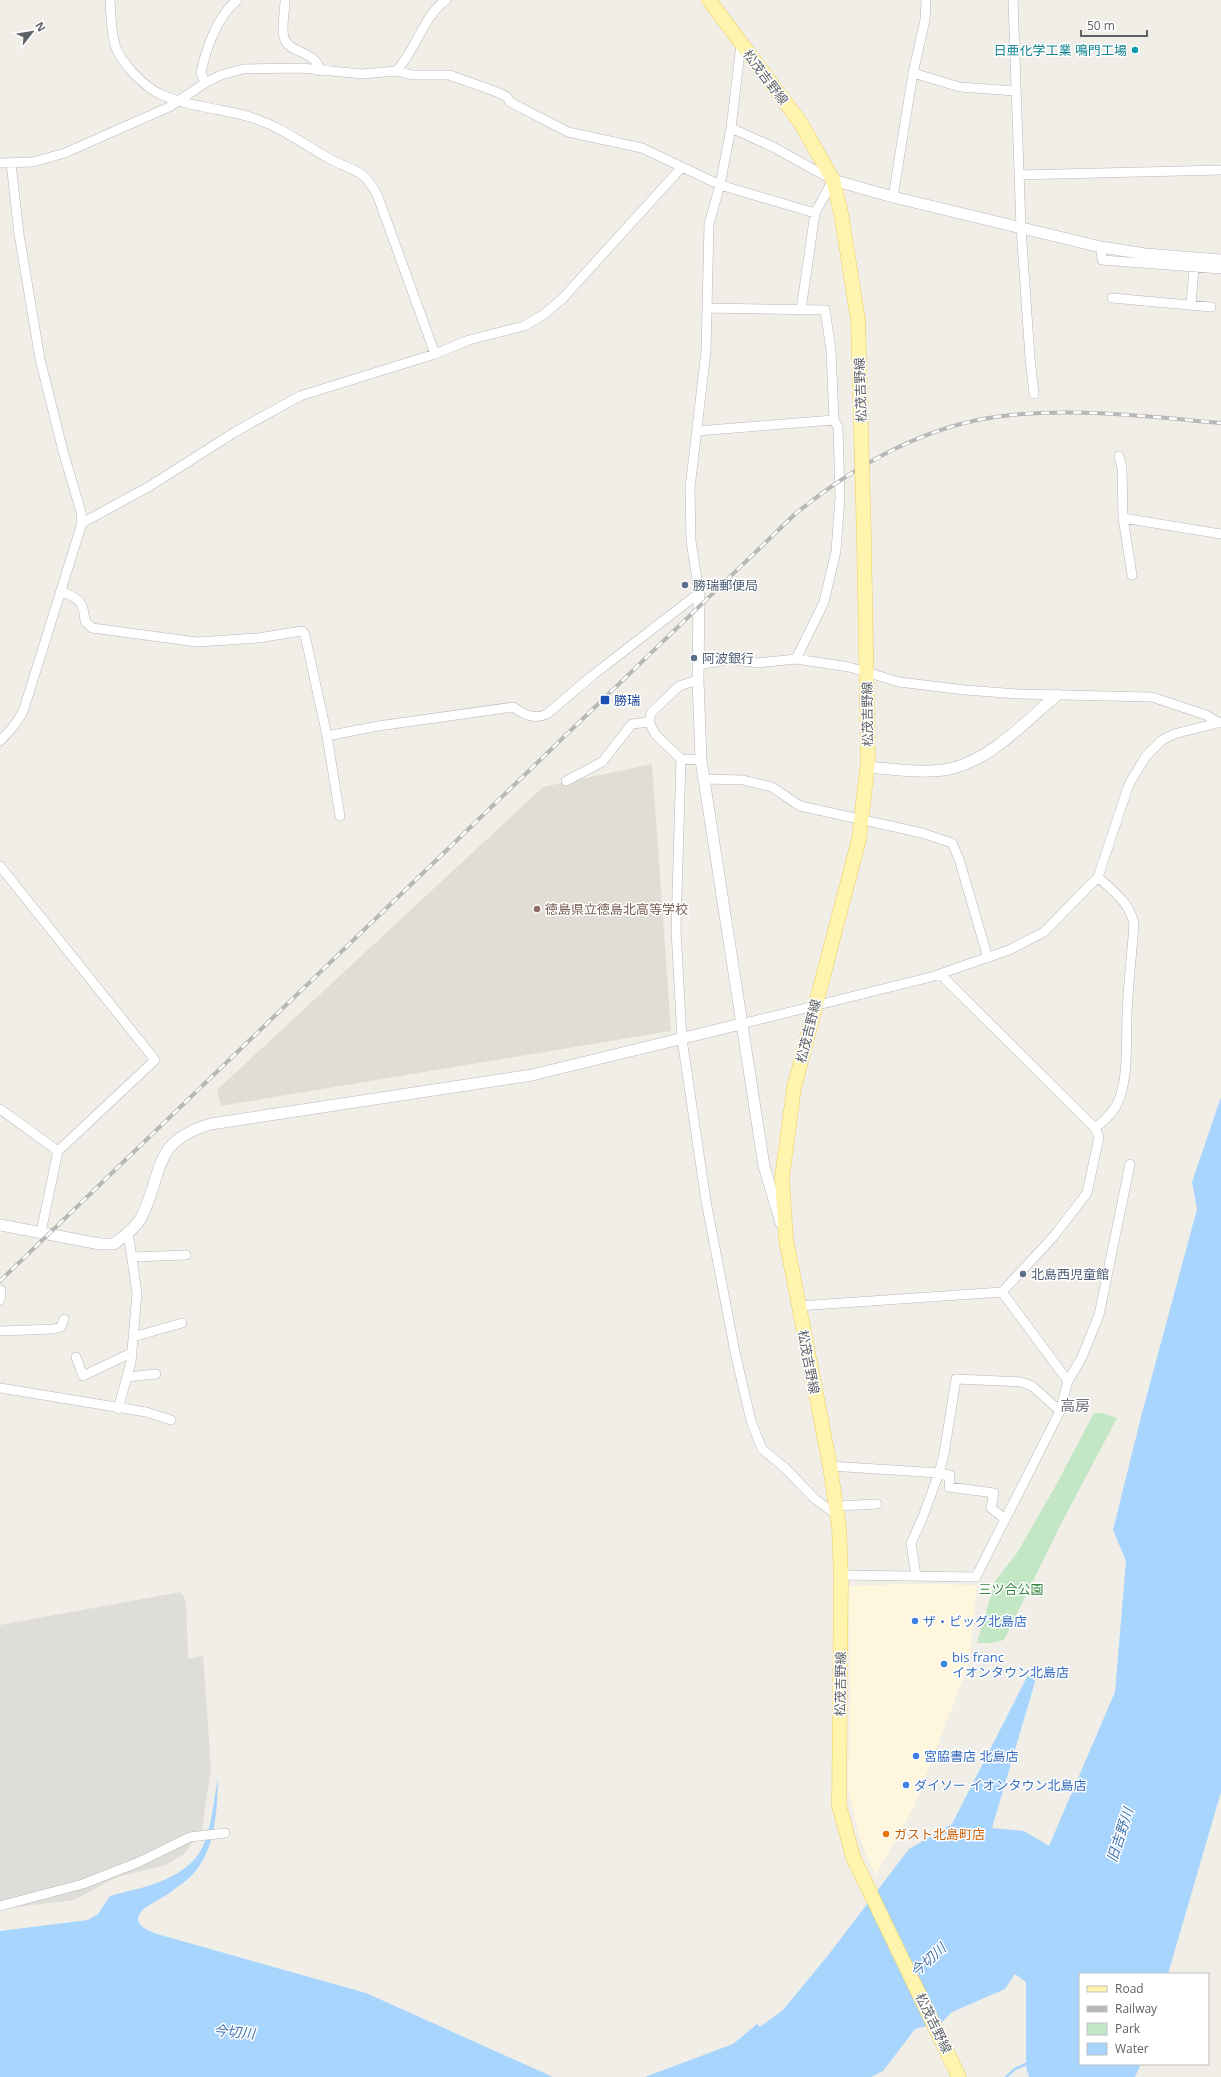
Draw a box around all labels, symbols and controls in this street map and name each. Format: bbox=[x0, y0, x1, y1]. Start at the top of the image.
north arrow bbox=[12, 12, 52, 52]
scale bar bbox=[1081, 12, 1147, 38]
text: 50 m bbox=[1087, 17, 1115, 34]
text: N bbox=[32, 19, 50, 34]
place label: 日亜化学工業 鳴門工場 bbox=[994, 41, 1127, 59]
marker: 日亜化学工業 鳴門工場 bbox=[1130, 45, 1140, 55]
street label: 松茂吉野線 bbox=[739, 46, 793, 108]
street label: 松茂吉野線 bbox=[850, 357, 870, 423]
place label: 勝瑞郵便局 bbox=[693, 576, 758, 594]
marker: 勝瑞郵便局 bbox=[680, 580, 690, 590]
place label: 阿波銀行 bbox=[702, 649, 754, 667]
marker: 阿波銀行 bbox=[689, 653, 699, 663]
street label: 松茂吉野線 bbox=[857, 681, 877, 747]
place label: 勝瑞 bbox=[614, 691, 640, 709]
marker: 勝瑞 bbox=[599, 694, 611, 706]
place label: 徳島県立徳島北高等学校 bbox=[545, 900, 688, 918]
marker: 徳島県立徳島北高等学校 bbox=[532, 904, 542, 914]
street label: 松茂吉野線 bbox=[791, 997, 825, 1065]
place label: 北島西児童館 bbox=[1031, 1265, 1109, 1283]
marker: 北島西児童館 bbox=[1018, 1269, 1028, 1279]
street label: 松茂吉野線 bbox=[794, 1328, 824, 1396]
district label: 高房 bbox=[1060, 1395, 1090, 1415]
park label: 三ツ合公園 bbox=[978, 1580, 1044, 1598]
place label: ザ・ビッグ北島店 bbox=[923, 1612, 1027, 1630]
marker: ザ・ビッグ北島店 bbox=[910, 1616, 920, 1626]
place label: bis franc イオンタウン北島店 bbox=[952, 1648, 1069, 1681]
street label: 松茂吉野線 bbox=[830, 1651, 850, 1717]
marker: bis franc イオンタウン北島店 bbox=[939, 1659, 949, 1669]
place label: 宮脇書店 北島店 bbox=[924, 1747, 1018, 1765]
marker: 宮脇書店 北島店 bbox=[911, 1751, 921, 1761]
place label: ダイソー イオンタウン北島店 bbox=[914, 1776, 1086, 1794]
marker: ダイソー イオンタウン北島店 bbox=[901, 1780, 911, 1790]
water label: 旧吉野川 bbox=[1102, 1803, 1138, 1864]
place label: ガスト北島町店 bbox=[894, 1825, 985, 1843]
marker: ガスト北島町店 bbox=[881, 1829, 891, 1839]
water label: 今切川 bbox=[906, 1937, 951, 1981]
legend bbox=[1079, 1973, 1209, 2065]
text: Road bbox=[1115, 1980, 1144, 1997]
street label: 松茂吉野線 bbox=[912, 1990, 956, 2056]
text: Railway bbox=[1115, 2000, 1158, 2017]
water label: 今切川 bbox=[212, 2020, 258, 2043]
text: Park bbox=[1115, 2020, 1141, 2037]
text: Water bbox=[1115, 2040, 1149, 2057]

